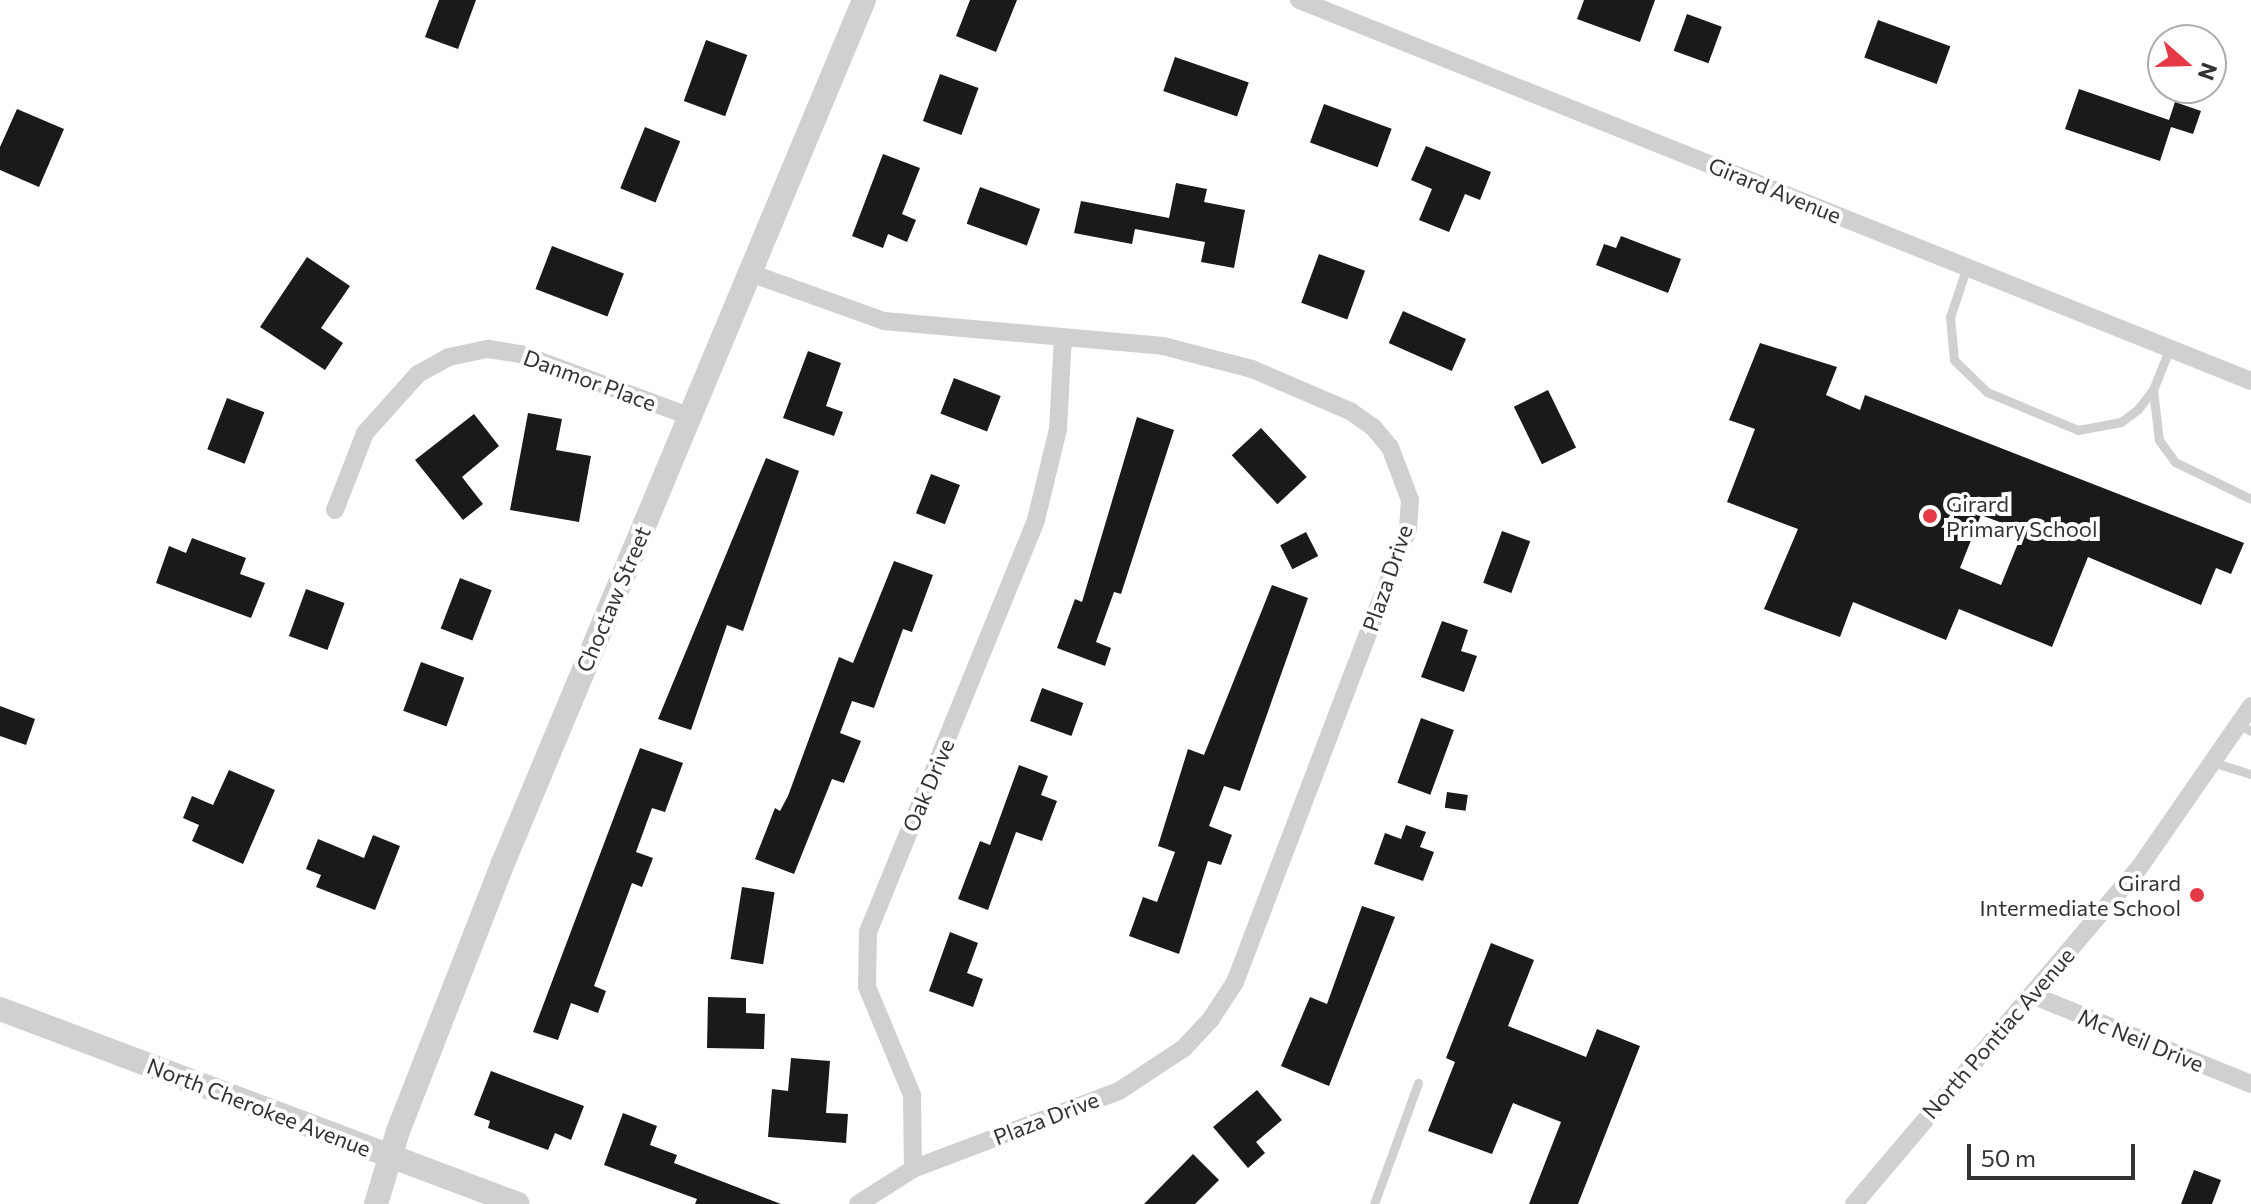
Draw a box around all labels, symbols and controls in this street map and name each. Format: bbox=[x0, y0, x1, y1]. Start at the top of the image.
north arrow bbox=[2147, 24, 2227, 104]
text: N bbox=[2193, 59, 2224, 84]
street label: Girard Avenue bbox=[1705, 151, 1845, 229]
street label: Danmor Place bbox=[520, 344, 660, 416]
place label: Girard Primary School bbox=[1946, 490, 2098, 542]
marker: Girard Primary School bbox=[1921, 507, 1939, 525]
street label: Plaza Drive bbox=[1356, 521, 1418, 635]
street label: Choctaw Street bbox=[570, 522, 656, 676]
street label: Oak Drive bbox=[897, 734, 959, 836]
place label: Girard Intermediate School bbox=[1979, 869, 2181, 920]
marker: Girard Intermediate School bbox=[2188, 886, 2206, 904]
street label: North Pontiac Avenue bbox=[1916, 942, 2080, 1124]
street label: Mc Neil Drive bbox=[2074, 1003, 2208, 1077]
street label: North Cherokee Avenue bbox=[143, 1052, 375, 1162]
street label: Plaza Drive bbox=[990, 1086, 1102, 1150]
scale bar bbox=[1971, 1128, 2139, 1178]
text: 50 m bbox=[1981, 1143, 2036, 1172]

